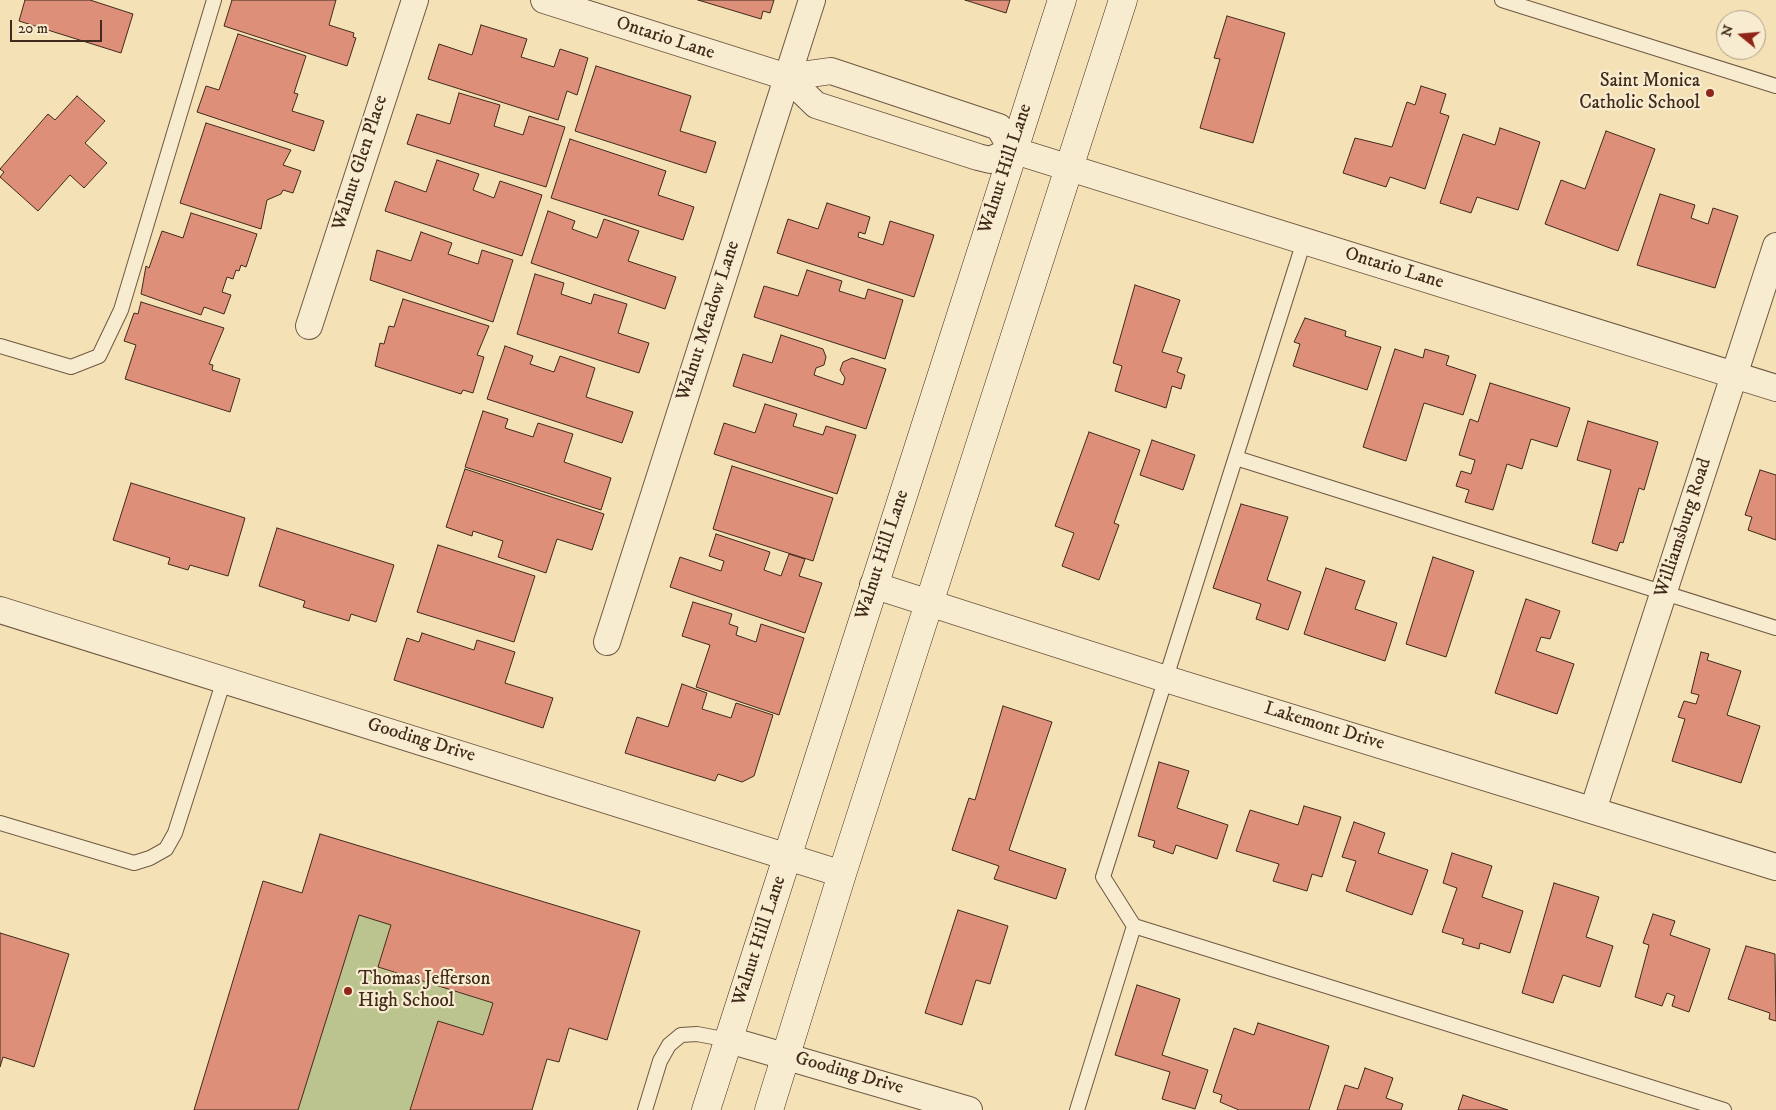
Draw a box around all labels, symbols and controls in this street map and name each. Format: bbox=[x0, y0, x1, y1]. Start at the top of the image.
scale bar bbox=[12, 10, 105, 42]
north arrow bbox=[1716, 10, 1766, 60]
street label: Ontario Lane bbox=[613, 12, 717, 66]
text: 20 m bbox=[18, 19, 48, 38]
text: N bbox=[1717, 23, 1738, 39]
place label: Saint Monica Catholic School bbox=[1579, 71, 1700, 115]
marker: Saint Monica Catholic School bbox=[1704, 87, 1716, 99]
street label: Walnut Glen Place bbox=[328, 93, 394, 233]
street label: Walnut Hill Lane bbox=[974, 101, 1038, 237]
street label: Walnut Meadow Lane bbox=[672, 238, 746, 404]
street label: Ontario Lane bbox=[1342, 243, 1446, 295]
street label: Williamsburg Road bbox=[1651, 455, 1717, 601]
street label: Walnut Hill Lane bbox=[851, 487, 915, 623]
street label: Lakemont Drive bbox=[1261, 698, 1387, 756]
street label: Gooding Drive bbox=[364, 714, 478, 768]
street label: Walnut Hill Lane bbox=[728, 873, 792, 1009]
place label: Thomas Jefferson High School bbox=[358, 969, 490, 1013]
marker: Thomas Jefferson High School bbox=[342, 985, 354, 997]
street label: Gooding Drive bbox=[792, 1048, 906, 1100]

